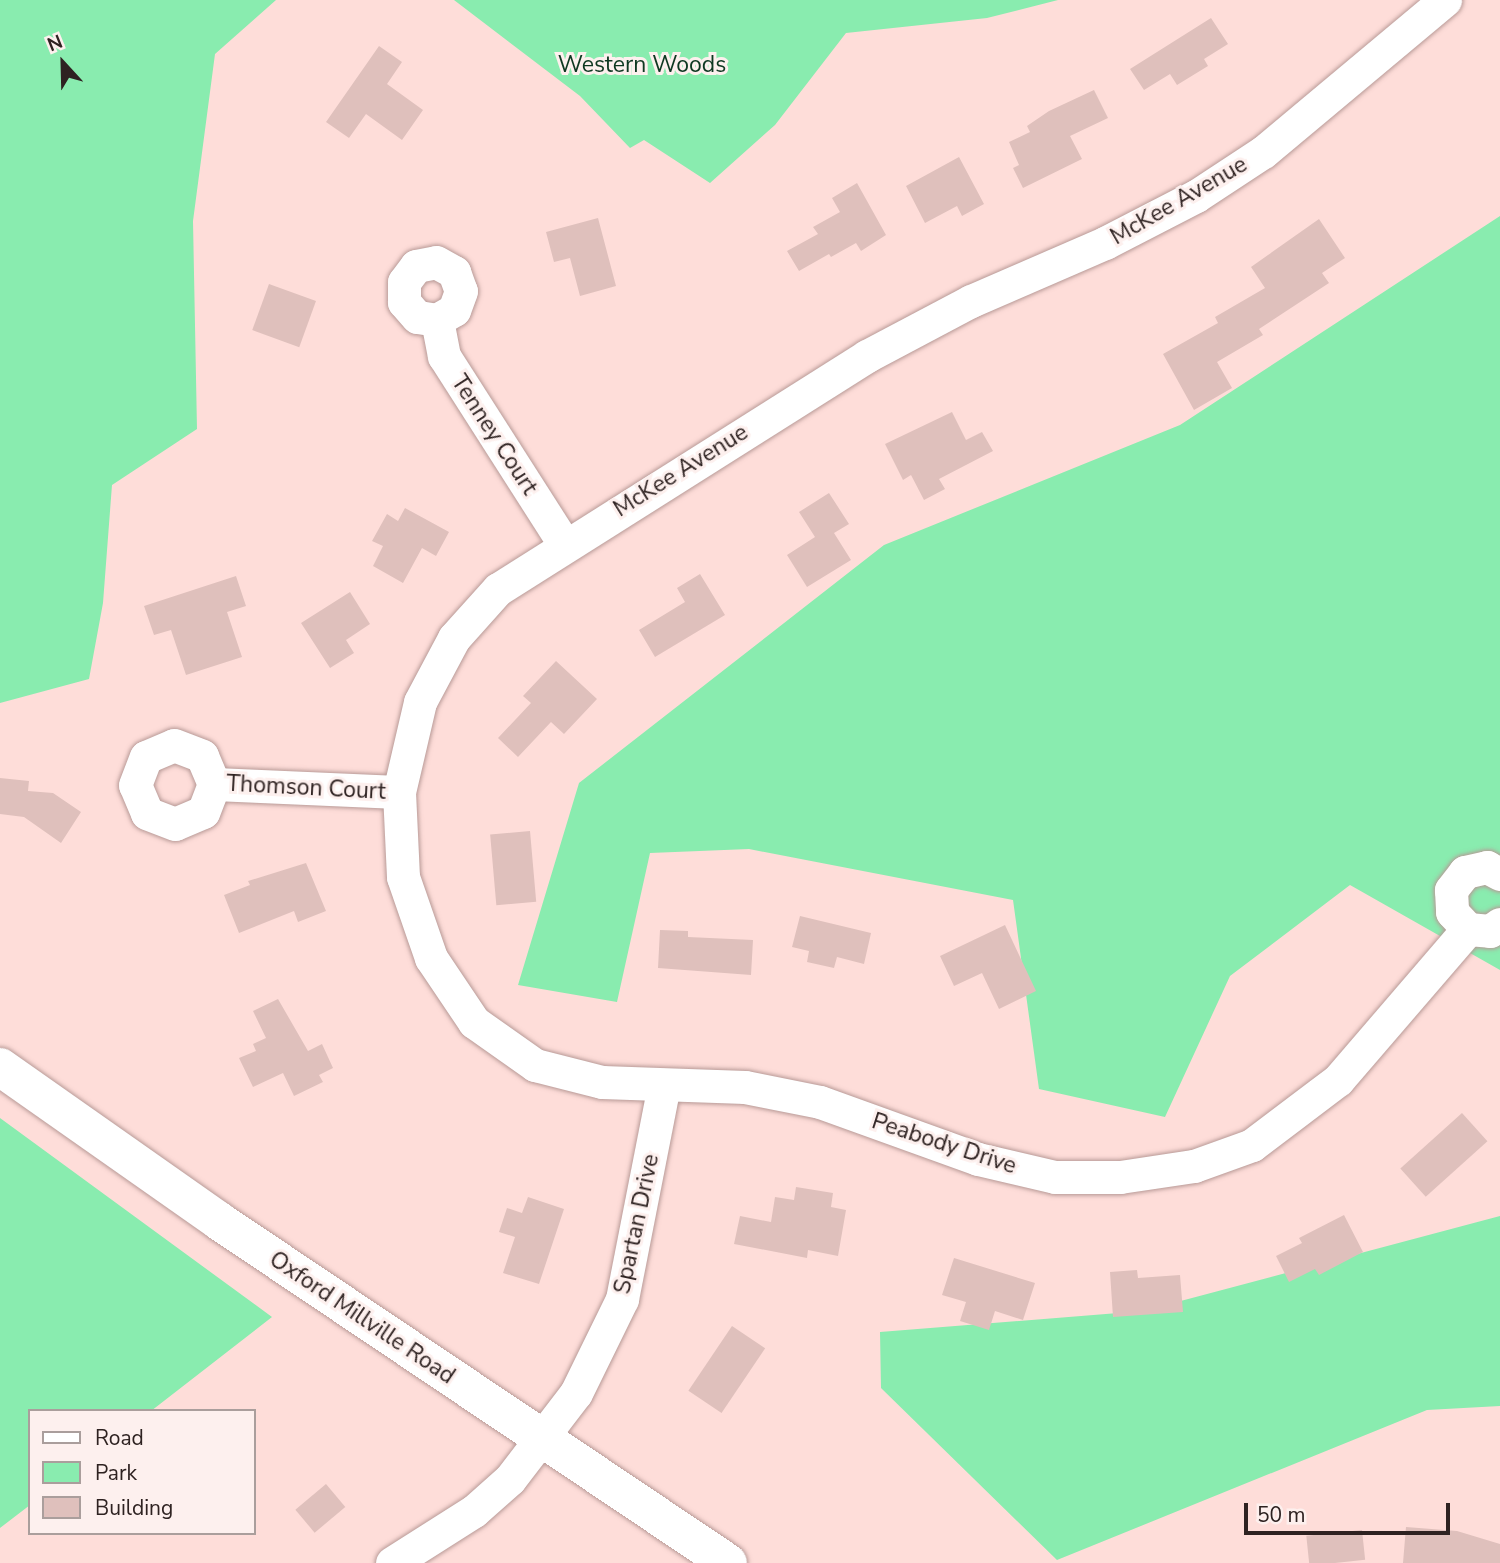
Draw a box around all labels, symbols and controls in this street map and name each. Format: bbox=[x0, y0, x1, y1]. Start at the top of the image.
north arrow bbox=[28, 28, 98, 98]
text: N bbox=[44, 29, 67, 58]
park label: Western Woods bbox=[558, 51, 726, 79]
street label: McKee Avenue bbox=[1106, 151, 1252, 251]
street label: Tenney Court bbox=[445, 370, 543, 500]
street label: McKee Avenue bbox=[609, 419, 753, 523]
street label: Thomson Court bbox=[226, 770, 386, 806]
street label: Peabody Drive bbox=[868, 1108, 1020, 1180]
street label: Spartan Drive bbox=[609, 1152, 665, 1296]
street label: Oxford Millville Road bbox=[264, 1246, 460, 1390]
legend bbox=[28, 1409, 256, 1535]
text: Road bbox=[95, 1424, 144, 1452]
text: Park bbox=[95, 1459, 137, 1487]
scale bar bbox=[1248, 1490, 1454, 1534]
text: Building bbox=[95, 1494, 173, 1522]
text: 50 m bbox=[1257, 1501, 1306, 1529]

